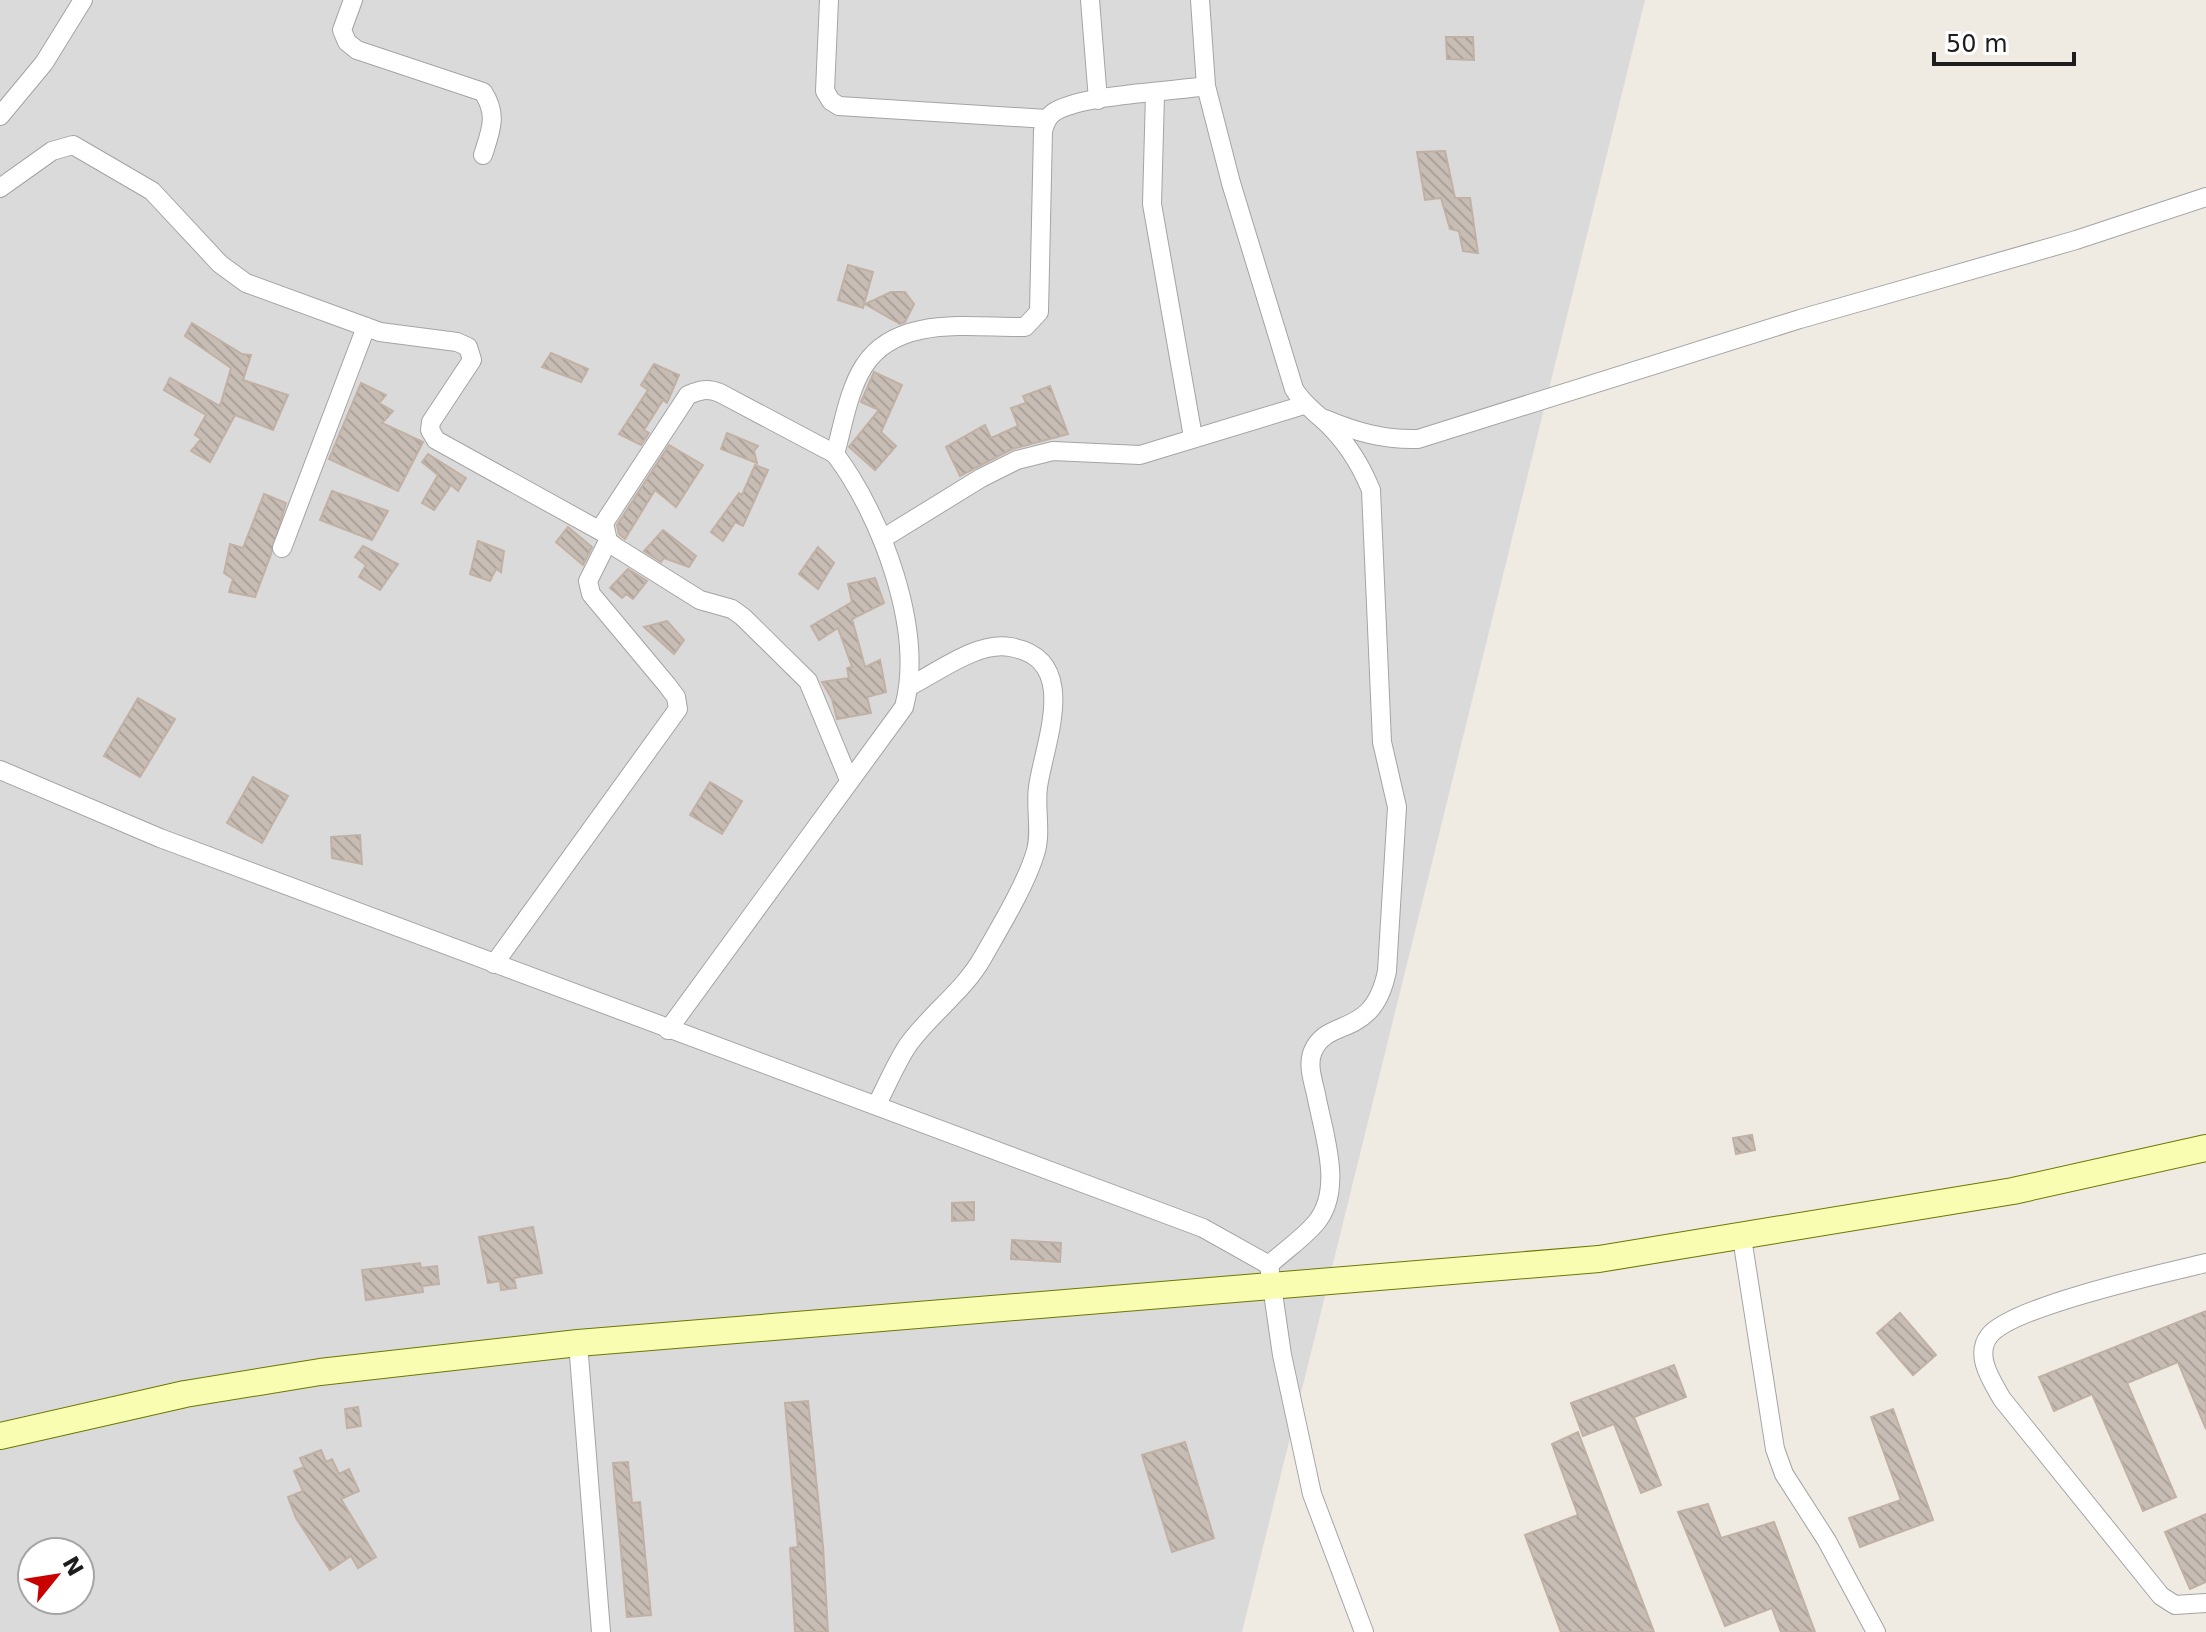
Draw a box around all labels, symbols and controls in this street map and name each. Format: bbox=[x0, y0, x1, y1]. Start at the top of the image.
scale bar bbox=[1934, 16, 2074, 66]
text: 50 m bbox=[1946, 30, 2008, 58]
north arrow bbox=[16, 1536, 96, 1616]
text: N bbox=[57, 1552, 88, 1580]

